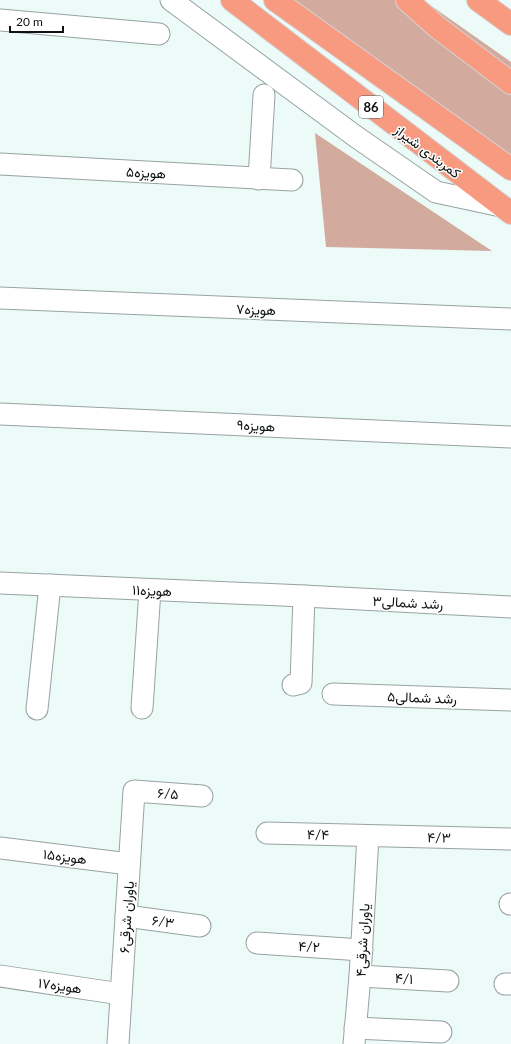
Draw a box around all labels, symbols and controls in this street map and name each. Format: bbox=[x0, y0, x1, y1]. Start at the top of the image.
scale bar bbox=[10, 8, 63, 34]
text: 20 m bbox=[16, 14, 43, 29]
road number: 86 bbox=[359, 96, 383, 118]
street label: کمربندی شیراز bbox=[390, 120, 464, 182]
street label: هویزه۵ bbox=[126, 162, 167, 183]
street label: هویزه۷ bbox=[236, 300, 276, 319]
street label: هویزه۹ bbox=[236, 416, 276, 436]
street label: هویزه۱۱ bbox=[132, 581, 172, 600]
street label: رشد شمالی۳ bbox=[372, 592, 444, 613]
street label: رشد شمالی۵ bbox=[387, 687, 457, 708]
street label: ۶/۵ bbox=[157, 784, 179, 802]
street label: ۴/۴ bbox=[307, 825, 329, 843]
street label: ۴/۳ bbox=[427, 828, 451, 846]
street label: هویزه۱۵ bbox=[42, 845, 88, 868]
street label: یاوران شرقی۶ bbox=[115, 880, 138, 954]
street label: یاوران شرقی۴ bbox=[352, 903, 373, 977]
street label: ۶/۳ bbox=[151, 911, 175, 931]
street label: ۴/۲ bbox=[298, 937, 320, 955]
street label: ۴/۱ bbox=[394, 969, 414, 987]
street label: هویزه۱۷ bbox=[37, 974, 83, 998]

